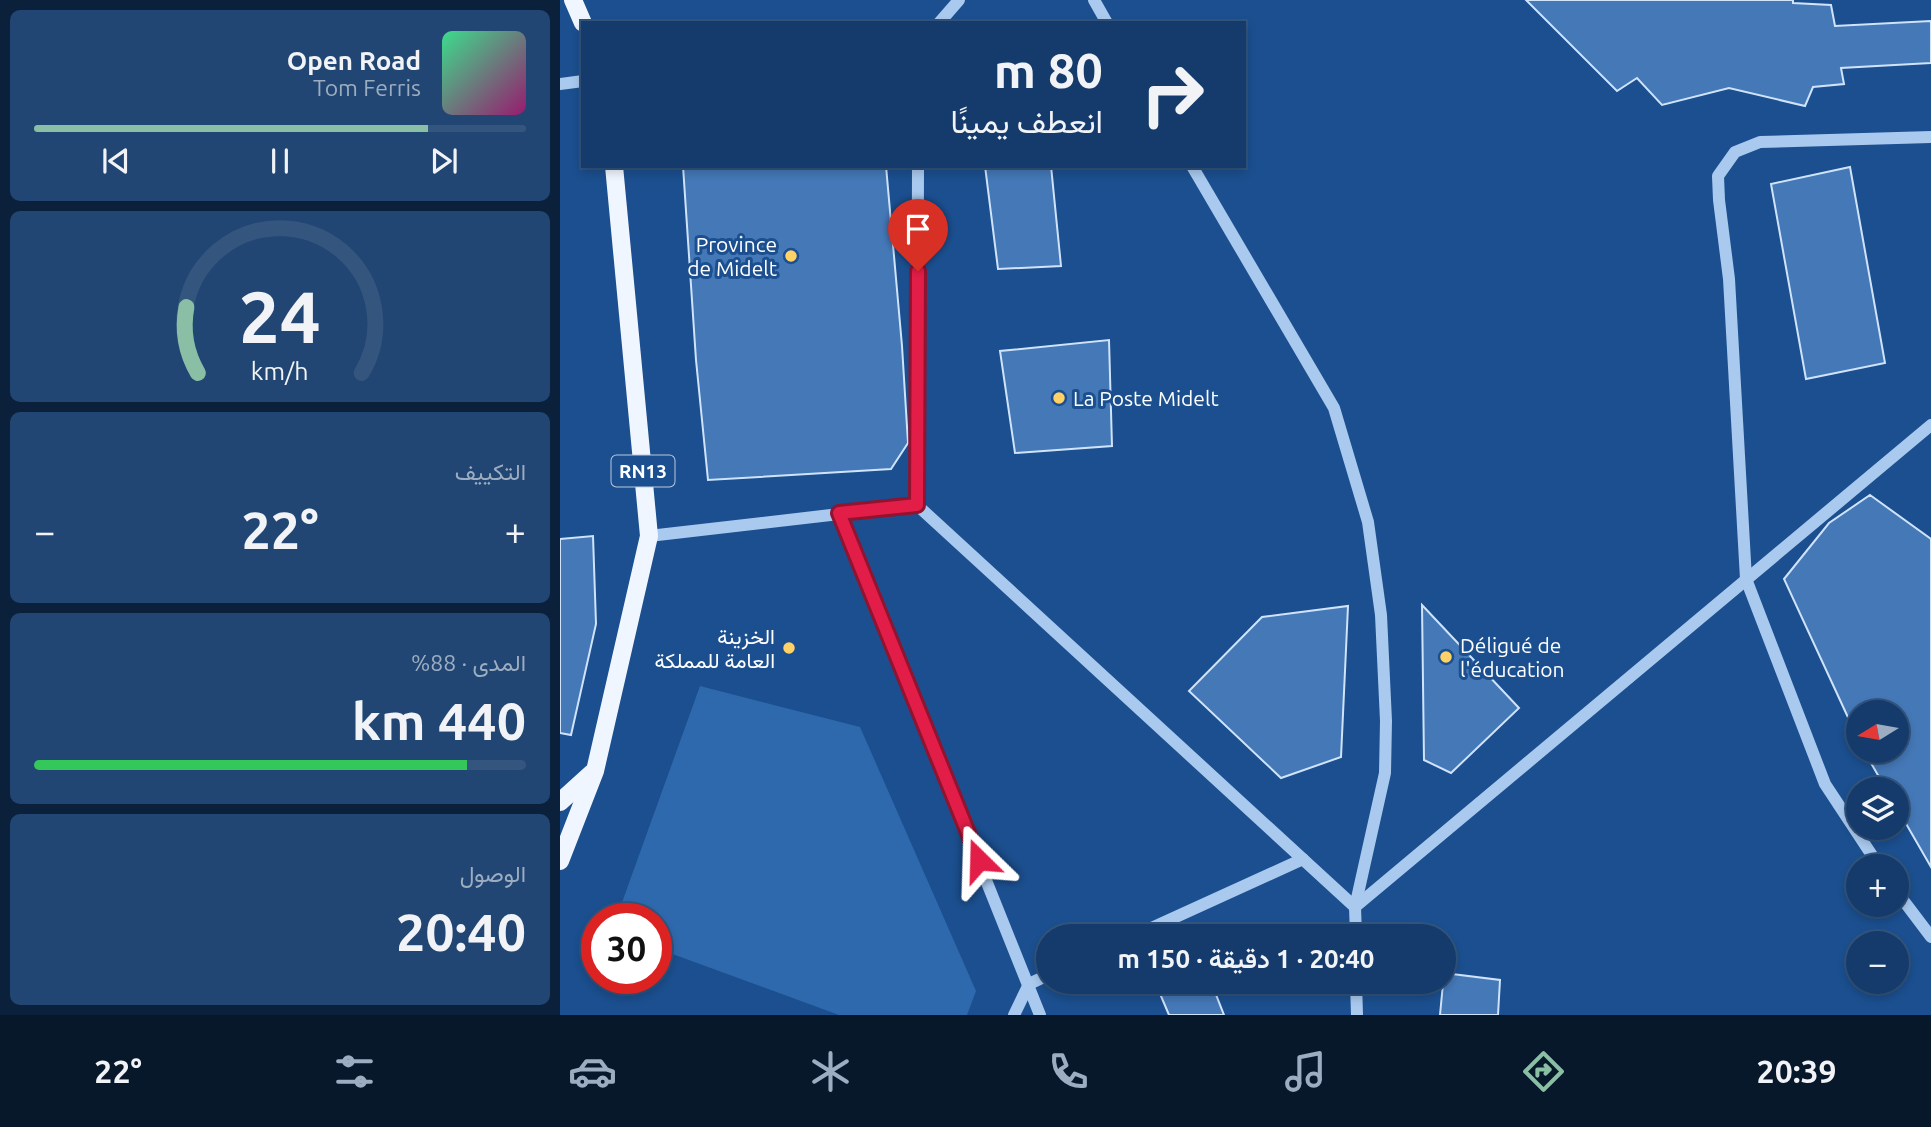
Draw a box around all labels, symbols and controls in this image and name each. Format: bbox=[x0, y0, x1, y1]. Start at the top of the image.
text: 80 m bbox=[994, 42, 1103, 97]
text: Open Road bbox=[287, 46, 421, 75]
icon: right bbox=[1127, 49, 1218, 140]
text: Tom Ferris bbox=[313, 75, 421, 100]
text: انعطف يمينًا bbox=[950, 103, 1103, 139]
icon: previous bbox=[97, 142, 135, 180]
icon: pause bbox=[261, 142, 299, 180]
icon: next bbox=[425, 142, 463, 180]
pin bbox=[888, 199, 948, 271]
icon: arrive bbox=[899, 210, 937, 248]
place label: Province de Midelt bbox=[687, 232, 777, 280]
marker: Province de Midelt bbox=[783, 248, 799, 264]
text: 24 bbox=[239, 275, 321, 357]
text: km/h bbox=[251, 356, 309, 384]
place label: La Poste Midelt bbox=[1073, 386, 1219, 410]
marker: La Poste Midelt bbox=[1051, 390, 1067, 406]
road number: RN13 bbox=[612, 456, 674, 486]
text: التكييف bbox=[455, 459, 526, 484]
text: 22° bbox=[241, 501, 319, 559]
text: − bbox=[34, 510, 55, 552]
text: + bbox=[505, 510, 526, 552]
place label: الخزينة العامة للمملكة bbox=[655, 624, 775, 672]
place label: Déligué de l'éducation bbox=[1460, 633, 1565, 681]
marker: الخزينة العامة للمملكة bbox=[781, 640, 797, 656]
marker: Déligué de l'éducation bbox=[1438, 649, 1454, 665]
text: المدى · 88% bbox=[411, 650, 526, 675]
text: 440 km bbox=[352, 692, 526, 750]
north arrow bbox=[1846, 700, 1909, 763]
map controls bbox=[1846, 700, 1909, 994]
button: layers bbox=[1846, 777, 1909, 840]
position arrow bbox=[942, 823, 1016, 897]
button: + bbox=[1846, 854, 1909, 917]
text: الوصول bbox=[460, 861, 526, 886]
text: 20:40 bbox=[396, 903, 526, 961]
speed limit sign: 30 bbox=[581, 903, 672, 994]
button: − bbox=[1846, 931, 1909, 994]
text: 20:40 · 1 دقيقة · 150 m bbox=[1118, 944, 1374, 973]
icon: filters bbox=[330, 1047, 379, 1096]
icon: car bbox=[568, 1047, 617, 1096]
icon: climate bbox=[806, 1047, 855, 1096]
icon: phone bbox=[1044, 1047, 1093, 1096]
icon: music bbox=[1281, 1047, 1330, 1096]
icon: directions bbox=[1519, 1047, 1568, 1096]
text: 22° bbox=[94, 1053, 142, 1089]
text: 20:39 bbox=[1757, 1053, 1837, 1089]

